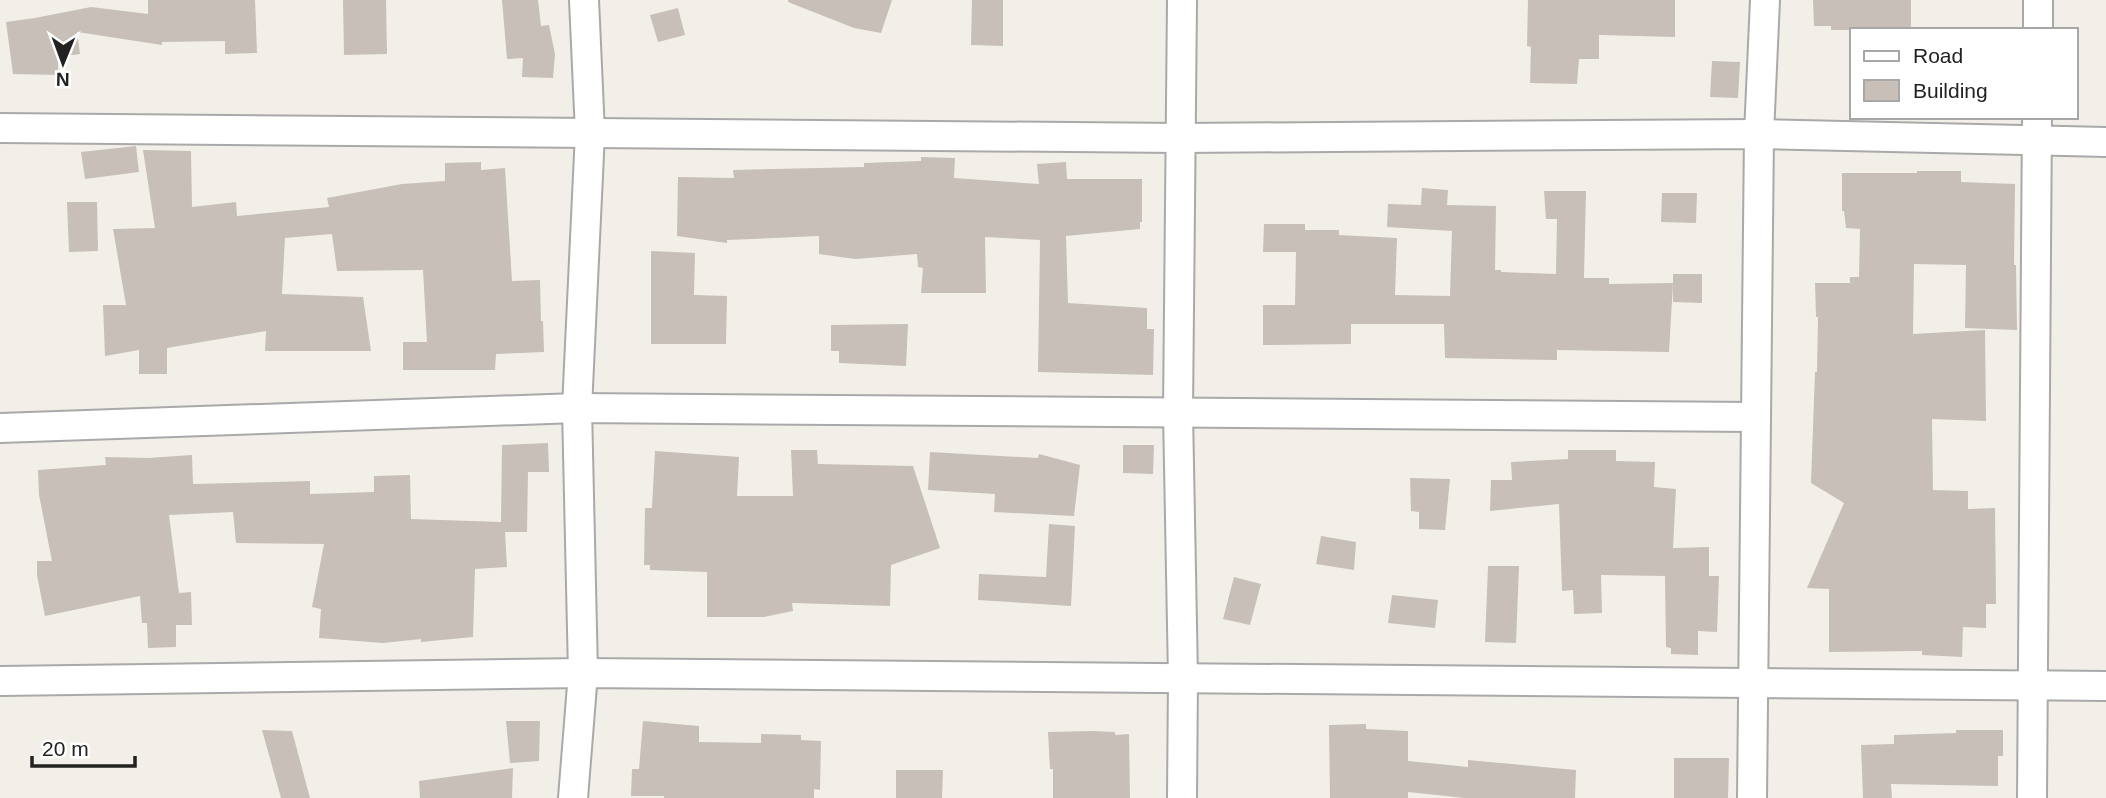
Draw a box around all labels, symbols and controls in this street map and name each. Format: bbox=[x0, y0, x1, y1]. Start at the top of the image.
north arrow bbox=[28, 28, 98, 98]
legend bbox=[1850, 28, 2078, 119]
text: Road bbox=[1913, 44, 1963, 67]
text: N bbox=[56, 69, 70, 90]
text: Building bbox=[1913, 79, 1988, 102]
scale bar bbox=[32, 724, 135, 768]
text: 20 m bbox=[42, 737, 89, 760]

